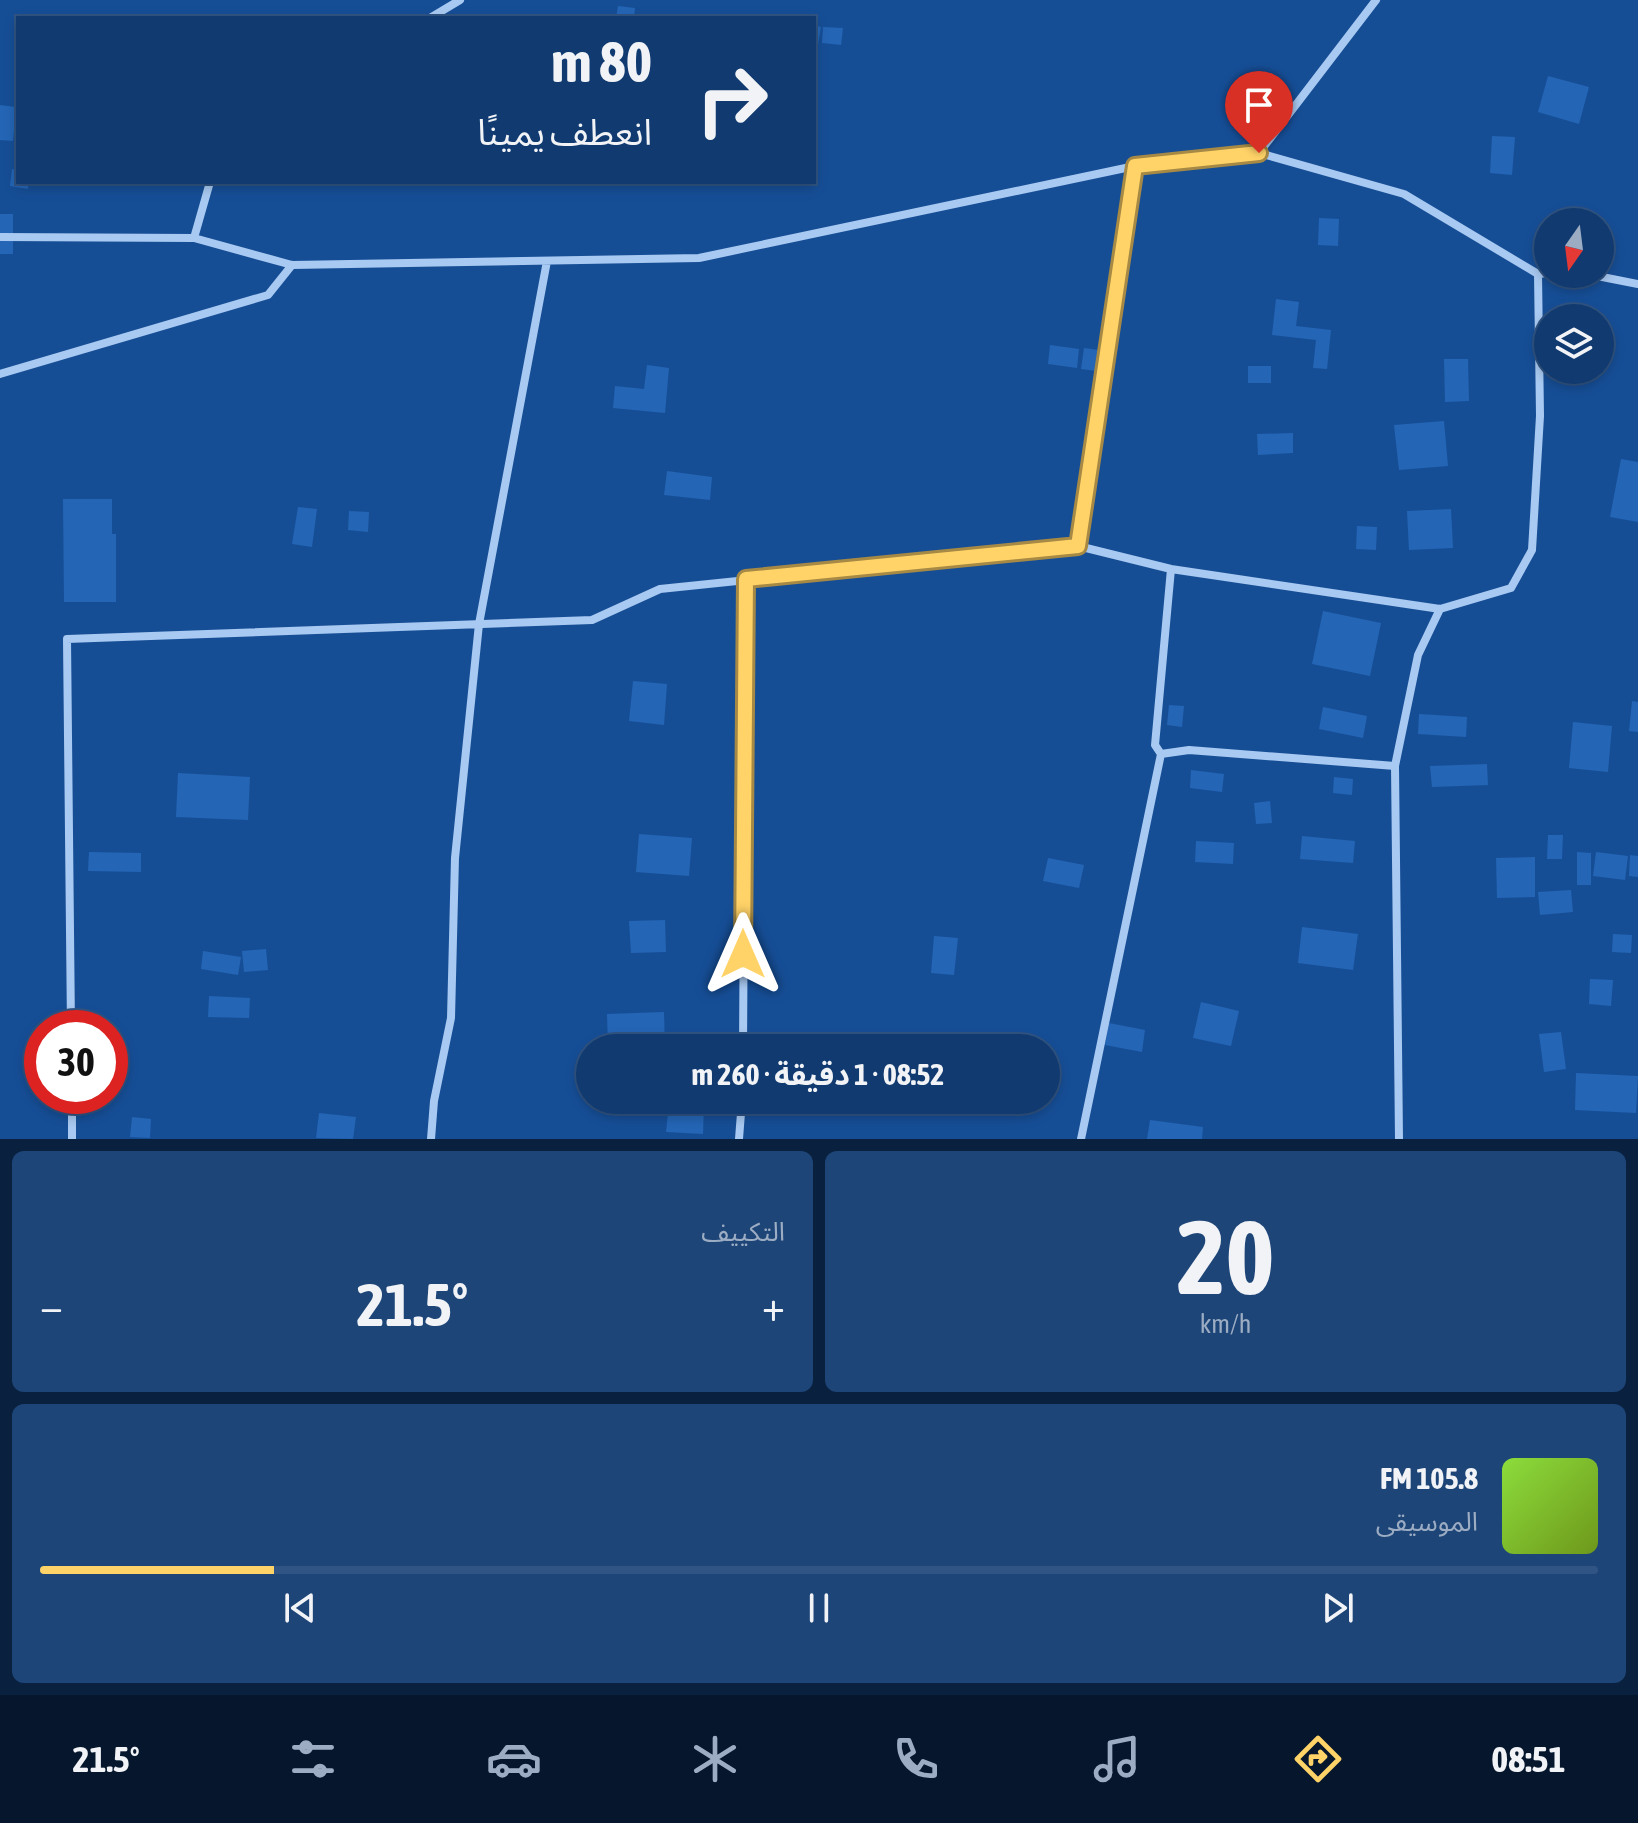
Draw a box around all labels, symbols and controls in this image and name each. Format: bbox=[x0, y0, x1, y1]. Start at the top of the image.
text: 80 m bbox=[551, 30, 652, 94]
icon: right bbox=[680, 48, 784, 152]
pin bbox=[1225, 71, 1293, 153]
icon: arrive bbox=[1237, 83, 1281, 127]
text: انعطف يمينًا bbox=[477, 111, 652, 153]
north arrow bbox=[1534, 208, 1614, 288]
map controls bbox=[1534, 208, 1614, 384]
button: layers bbox=[1534, 304, 1614, 384]
position arrow bbox=[701, 912, 785, 996]
speed limit sign: 30 bbox=[24, 1010, 128, 1114]
text: 08:52 · 1 دقيقة · 260 m bbox=[692, 1057, 944, 1091]
text: 20 bbox=[1177, 1197, 1274, 1316]
text: التكييف bbox=[701, 1217, 785, 1247]
text: 21.5° bbox=[357, 1270, 468, 1339]
text: − bbox=[40, 1280, 63, 1330]
text: + bbox=[762, 1280, 785, 1330]
text: km/h bbox=[1200, 1309, 1251, 1339]
text: 105.8 FM bbox=[1380, 1461, 1478, 1495]
text: الموسيقى bbox=[1376, 1507, 1478, 1537]
icon: previous bbox=[278, 1586, 322, 1630]
icon: pause bbox=[797, 1586, 841, 1630]
icon: next bbox=[1316, 1586, 1360, 1630]
icon: filters bbox=[285, 1731, 341, 1787]
icon: car bbox=[486, 1731, 542, 1787]
icon: climate bbox=[687, 1731, 743, 1787]
icon: phone bbox=[888, 1731, 944, 1787]
icon: music bbox=[1089, 1731, 1145, 1787]
icon: directions bbox=[1290, 1731, 1346, 1787]
text: 21.5° bbox=[73, 1738, 140, 1780]
text: 08:51 bbox=[1491, 1738, 1565, 1780]

